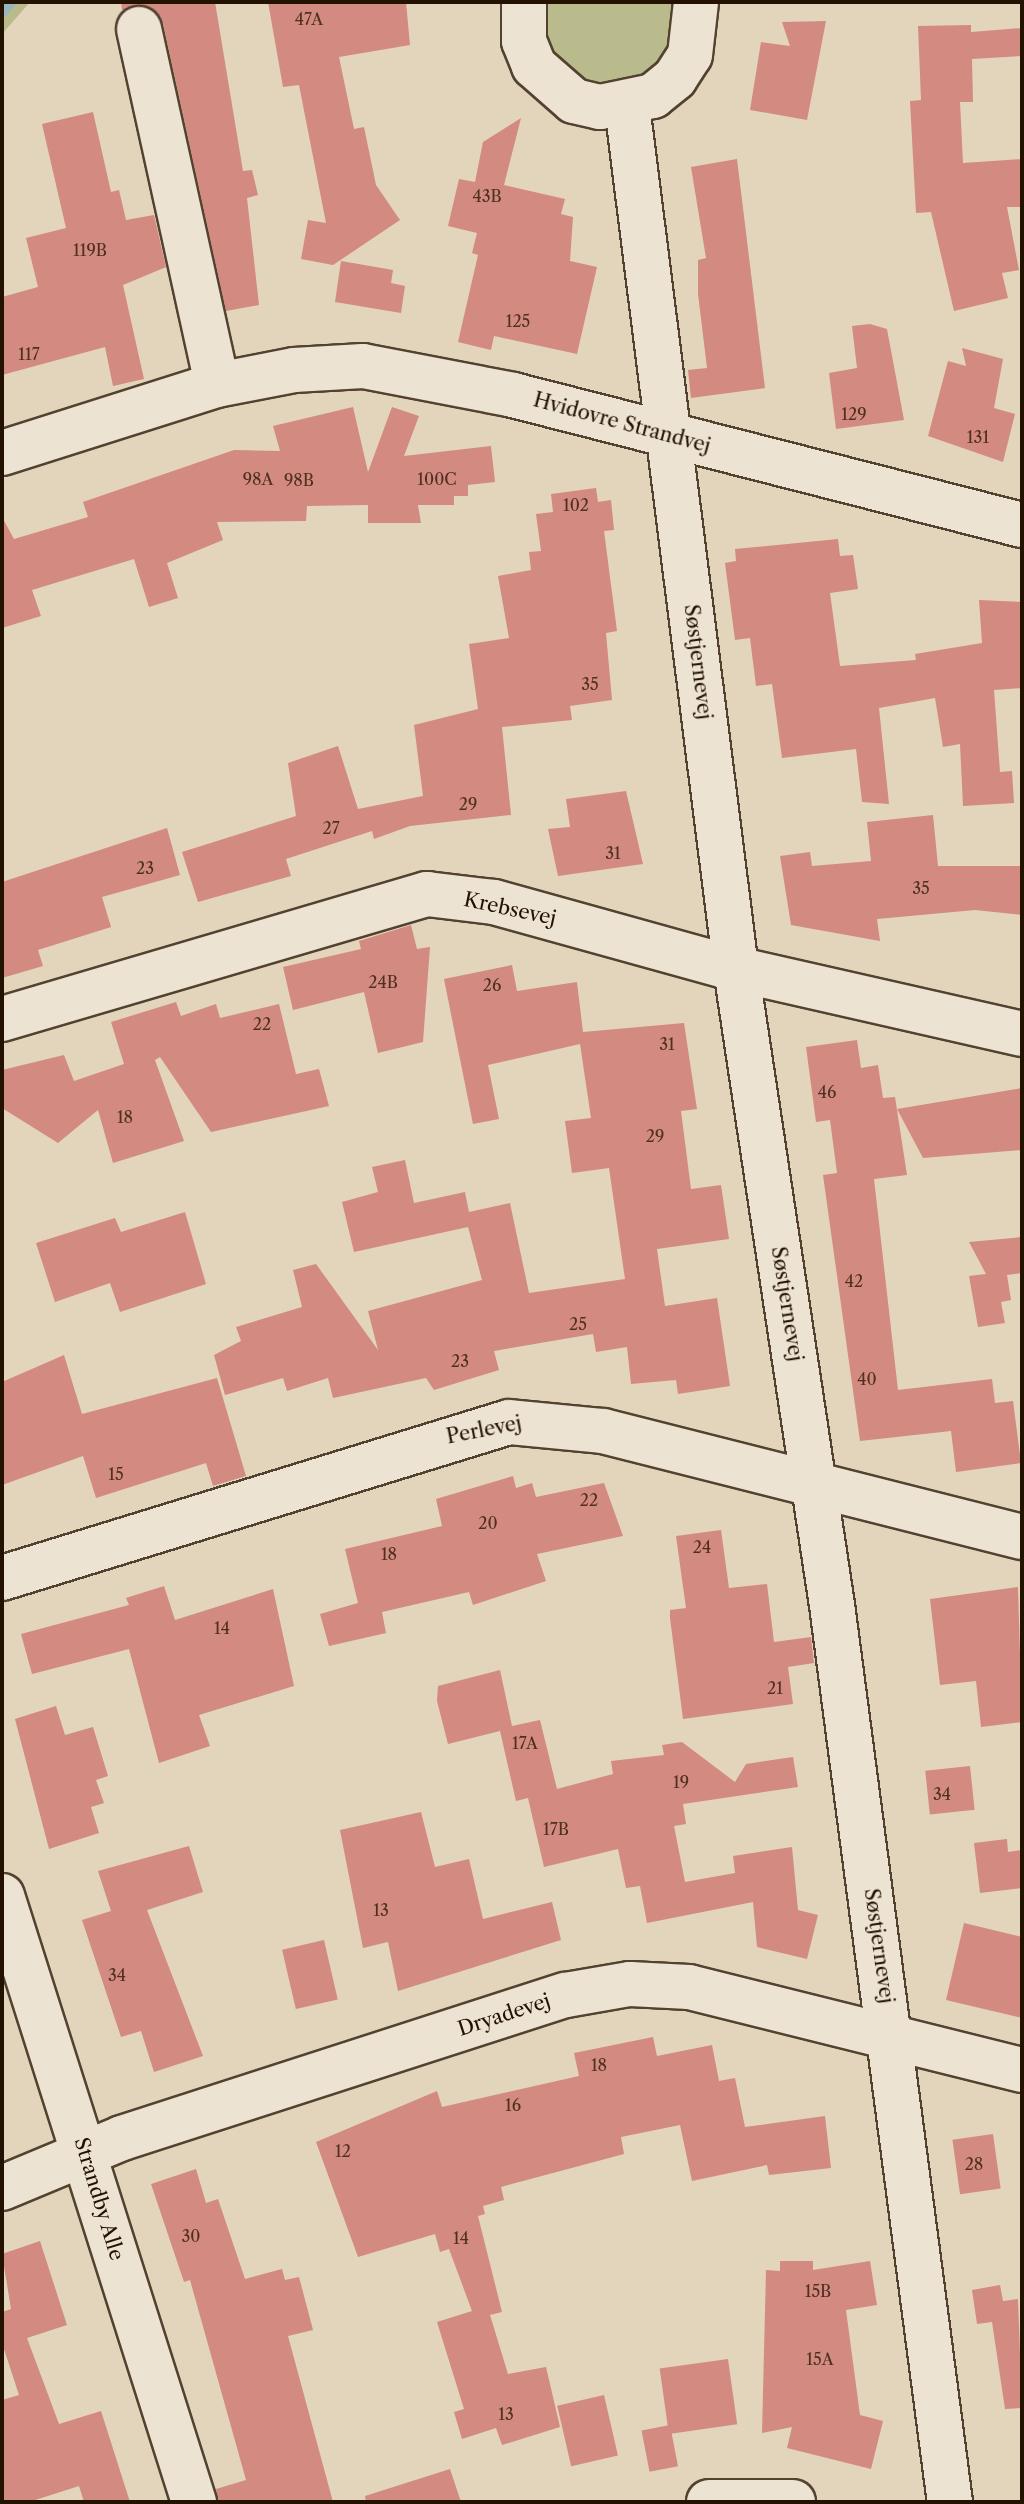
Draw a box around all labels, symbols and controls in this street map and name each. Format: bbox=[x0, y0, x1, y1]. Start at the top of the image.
house number: 47A bbox=[295, 9, 323, 29]
house number: 43B bbox=[472, 186, 502, 206]
house number: 119B bbox=[73, 240, 107, 260]
house number: 125 bbox=[506, 311, 530, 331]
house number: 117 bbox=[18, 344, 40, 364]
street label: Hvidovre Strandvej bbox=[531, 388, 713, 458]
house number: 129 bbox=[841, 404, 867, 424]
house number: 131 bbox=[967, 427, 989, 447]
house number: 98A bbox=[243, 469, 273, 489]
house number: 100C bbox=[417, 469, 457, 489]
house number: 98B bbox=[284, 470, 314, 490]
house number: 102 bbox=[563, 495, 589, 515]
street label: Søstjernevej bbox=[679, 603, 717, 721]
house number: 35 bbox=[581, 674, 599, 694]
house number: 29 bbox=[459, 794, 477, 814]
house number: 27 bbox=[322, 818, 340, 838]
house number: 31 bbox=[605, 843, 621, 863]
house number: 23 bbox=[136, 858, 154, 878]
house number: 35 bbox=[912, 878, 930, 898]
street label: Krebsevej bbox=[462, 888, 558, 930]
house number: 24B bbox=[368, 972, 398, 992]
house number: 26 bbox=[483, 975, 501, 995]
house number: 22 bbox=[253, 1014, 271, 1034]
house number: 31 bbox=[659, 1034, 675, 1054]
house number: 46 bbox=[818, 1082, 836, 1102]
house number: 18 bbox=[117, 1107, 133, 1127]
house number: 29 bbox=[646, 1126, 664, 1146]
street label: Søstjernevej bbox=[766, 1245, 808, 1363]
house number: 42 bbox=[845, 1271, 863, 1291]
house number: 25 bbox=[569, 1314, 587, 1334]
house number: 23 bbox=[451, 1351, 469, 1371]
house number: 40 bbox=[857, 1369, 877, 1389]
street label: Perlevej bbox=[444, 1411, 524, 1449]
house number: 15 bbox=[108, 1464, 124, 1484]
house number: 22 bbox=[580, 1490, 598, 1510]
house number: 20 bbox=[478, 1513, 498, 1533]
house number: 24 bbox=[693, 1537, 711, 1557]
house number: 18 bbox=[381, 1544, 397, 1564]
house number: 14 bbox=[214, 1618, 230, 1638]
house number: 21 bbox=[767, 1678, 783, 1698]
house number: 17A bbox=[512, 1733, 538, 1753]
house number: 19 bbox=[673, 1772, 689, 1792]
house number: 34 bbox=[933, 1784, 951, 1804]
house number: 17B bbox=[543, 1819, 569, 1839]
street label: Søstjernevej bbox=[859, 1887, 899, 2005]
house number: 13 bbox=[373, 1900, 389, 1920]
house number: 34 bbox=[108, 1965, 126, 1985]
street label: Dryadevej bbox=[455, 1989, 553, 2041]
house number: 18 bbox=[591, 2055, 607, 2075]
house number: 16 bbox=[505, 2095, 521, 2115]
street label: Strandby Alle bbox=[69, 2134, 129, 2264]
house number: 12 bbox=[335, 2141, 351, 2161]
house number: 28 bbox=[965, 2154, 983, 2174]
house number: 30 bbox=[182, 2226, 200, 2246]
house number: 14 bbox=[453, 2228, 469, 2248]
house number: 15B bbox=[805, 2281, 831, 2301]
house number: 15A bbox=[806, 2349, 834, 2369]
house number: 13 bbox=[498, 2404, 514, 2424]

